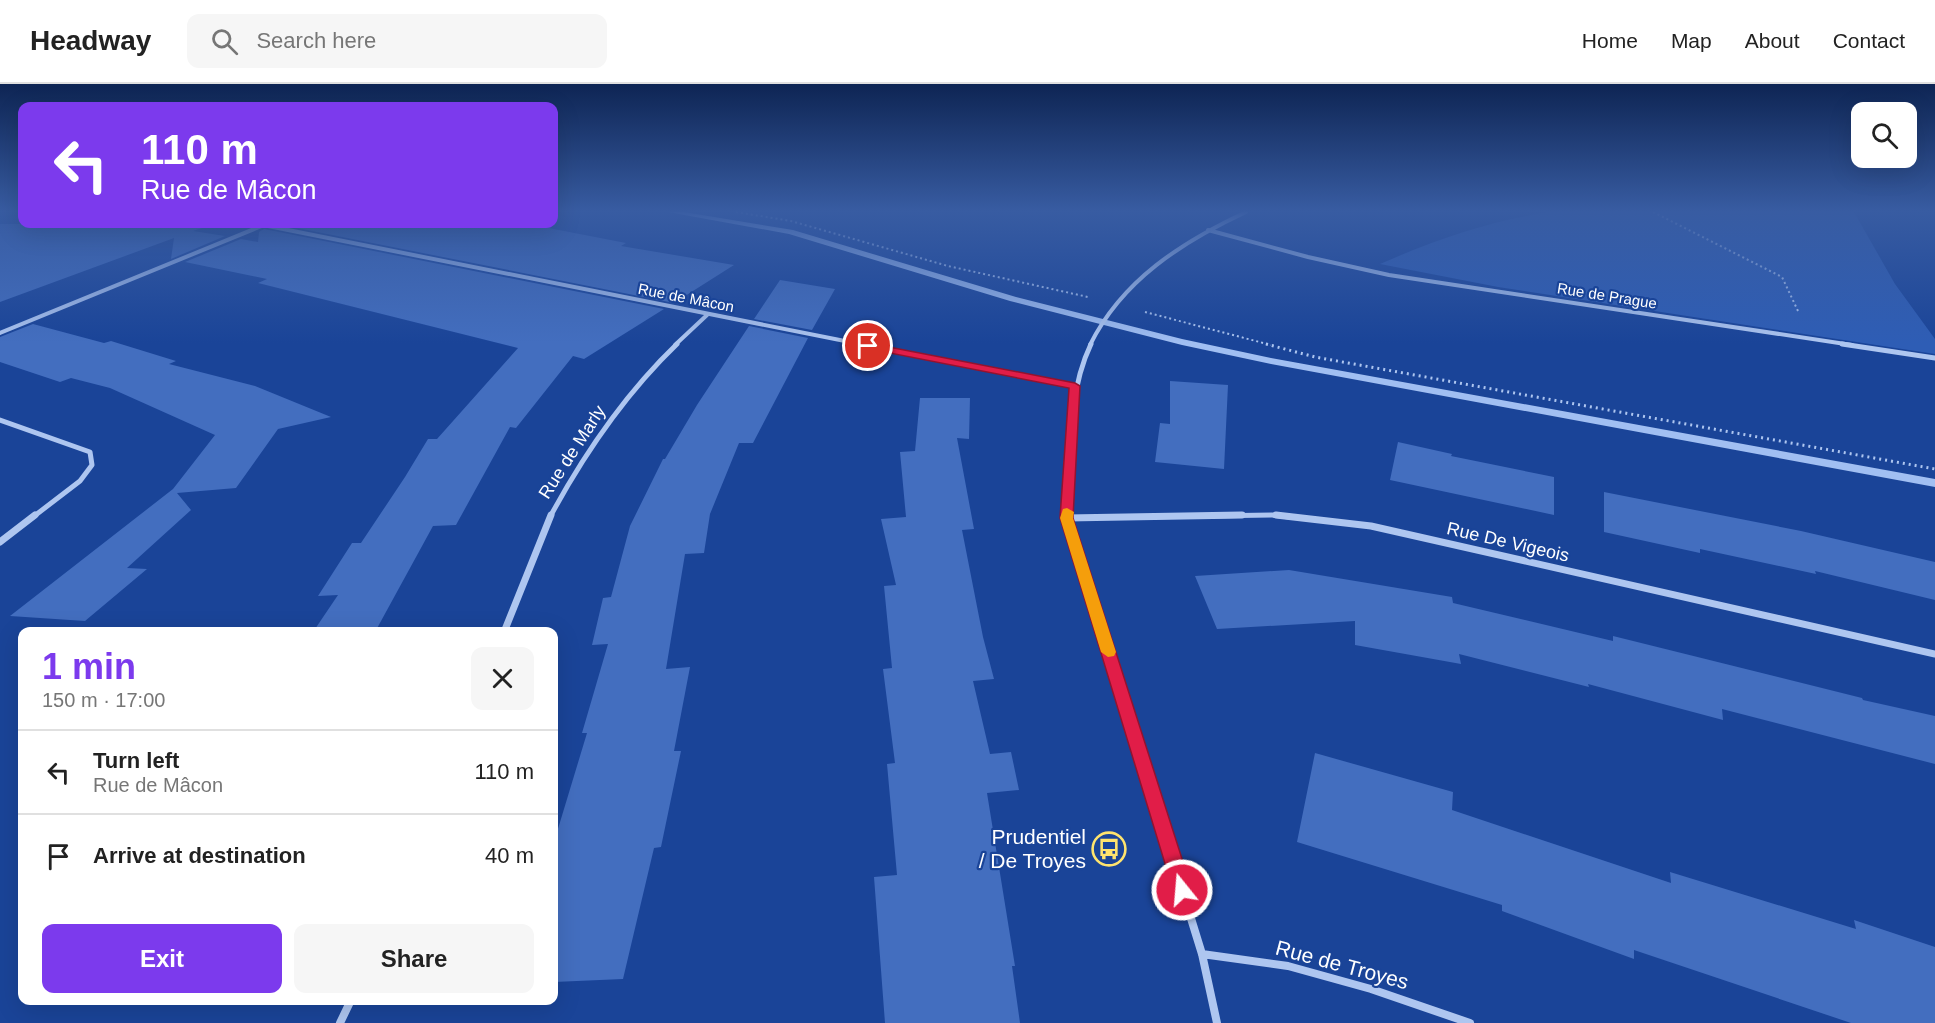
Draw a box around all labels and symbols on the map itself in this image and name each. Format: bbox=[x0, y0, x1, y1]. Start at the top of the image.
street label: Rue de Prague bbox=[1556, 279, 1658, 312]
street label: Rue de Mâcon bbox=[637, 280, 736, 315]
pin bbox=[842, 320, 893, 371]
street label: Rue de Marly bbox=[534, 402, 610, 502]
street label: Rue De Vigeois bbox=[1445, 518, 1571, 566]
place label: Prudentiel / De Troyes bbox=[979, 825, 1086, 872]
bus stop icon: Prudentiel / De Troyes bbox=[1091, 831, 1127, 867]
position arrow bbox=[1150, 858, 1214, 922]
street label: Rue de Troyes bbox=[1273, 936, 1411, 993]

